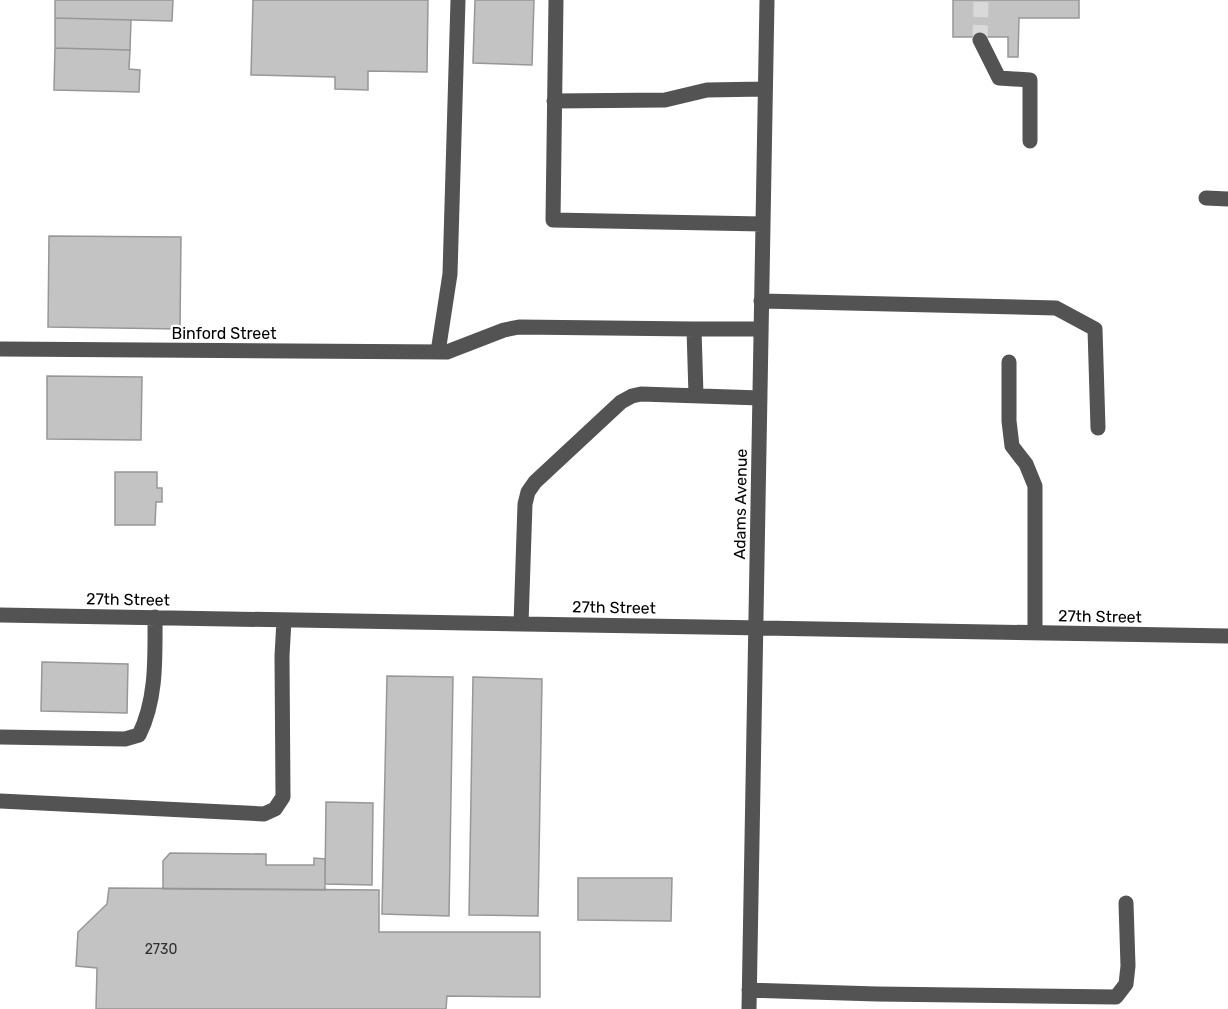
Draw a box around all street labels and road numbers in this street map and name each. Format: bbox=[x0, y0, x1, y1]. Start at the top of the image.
street label: Binford Street bbox=[172, 324, 276, 343]
street label: Adams Avenue bbox=[730, 448, 751, 560]
street label: 27th Street bbox=[86, 589, 170, 610]
street label: 27th Street bbox=[572, 597, 656, 618]
street label: 27th Street bbox=[1058, 606, 1142, 627]

